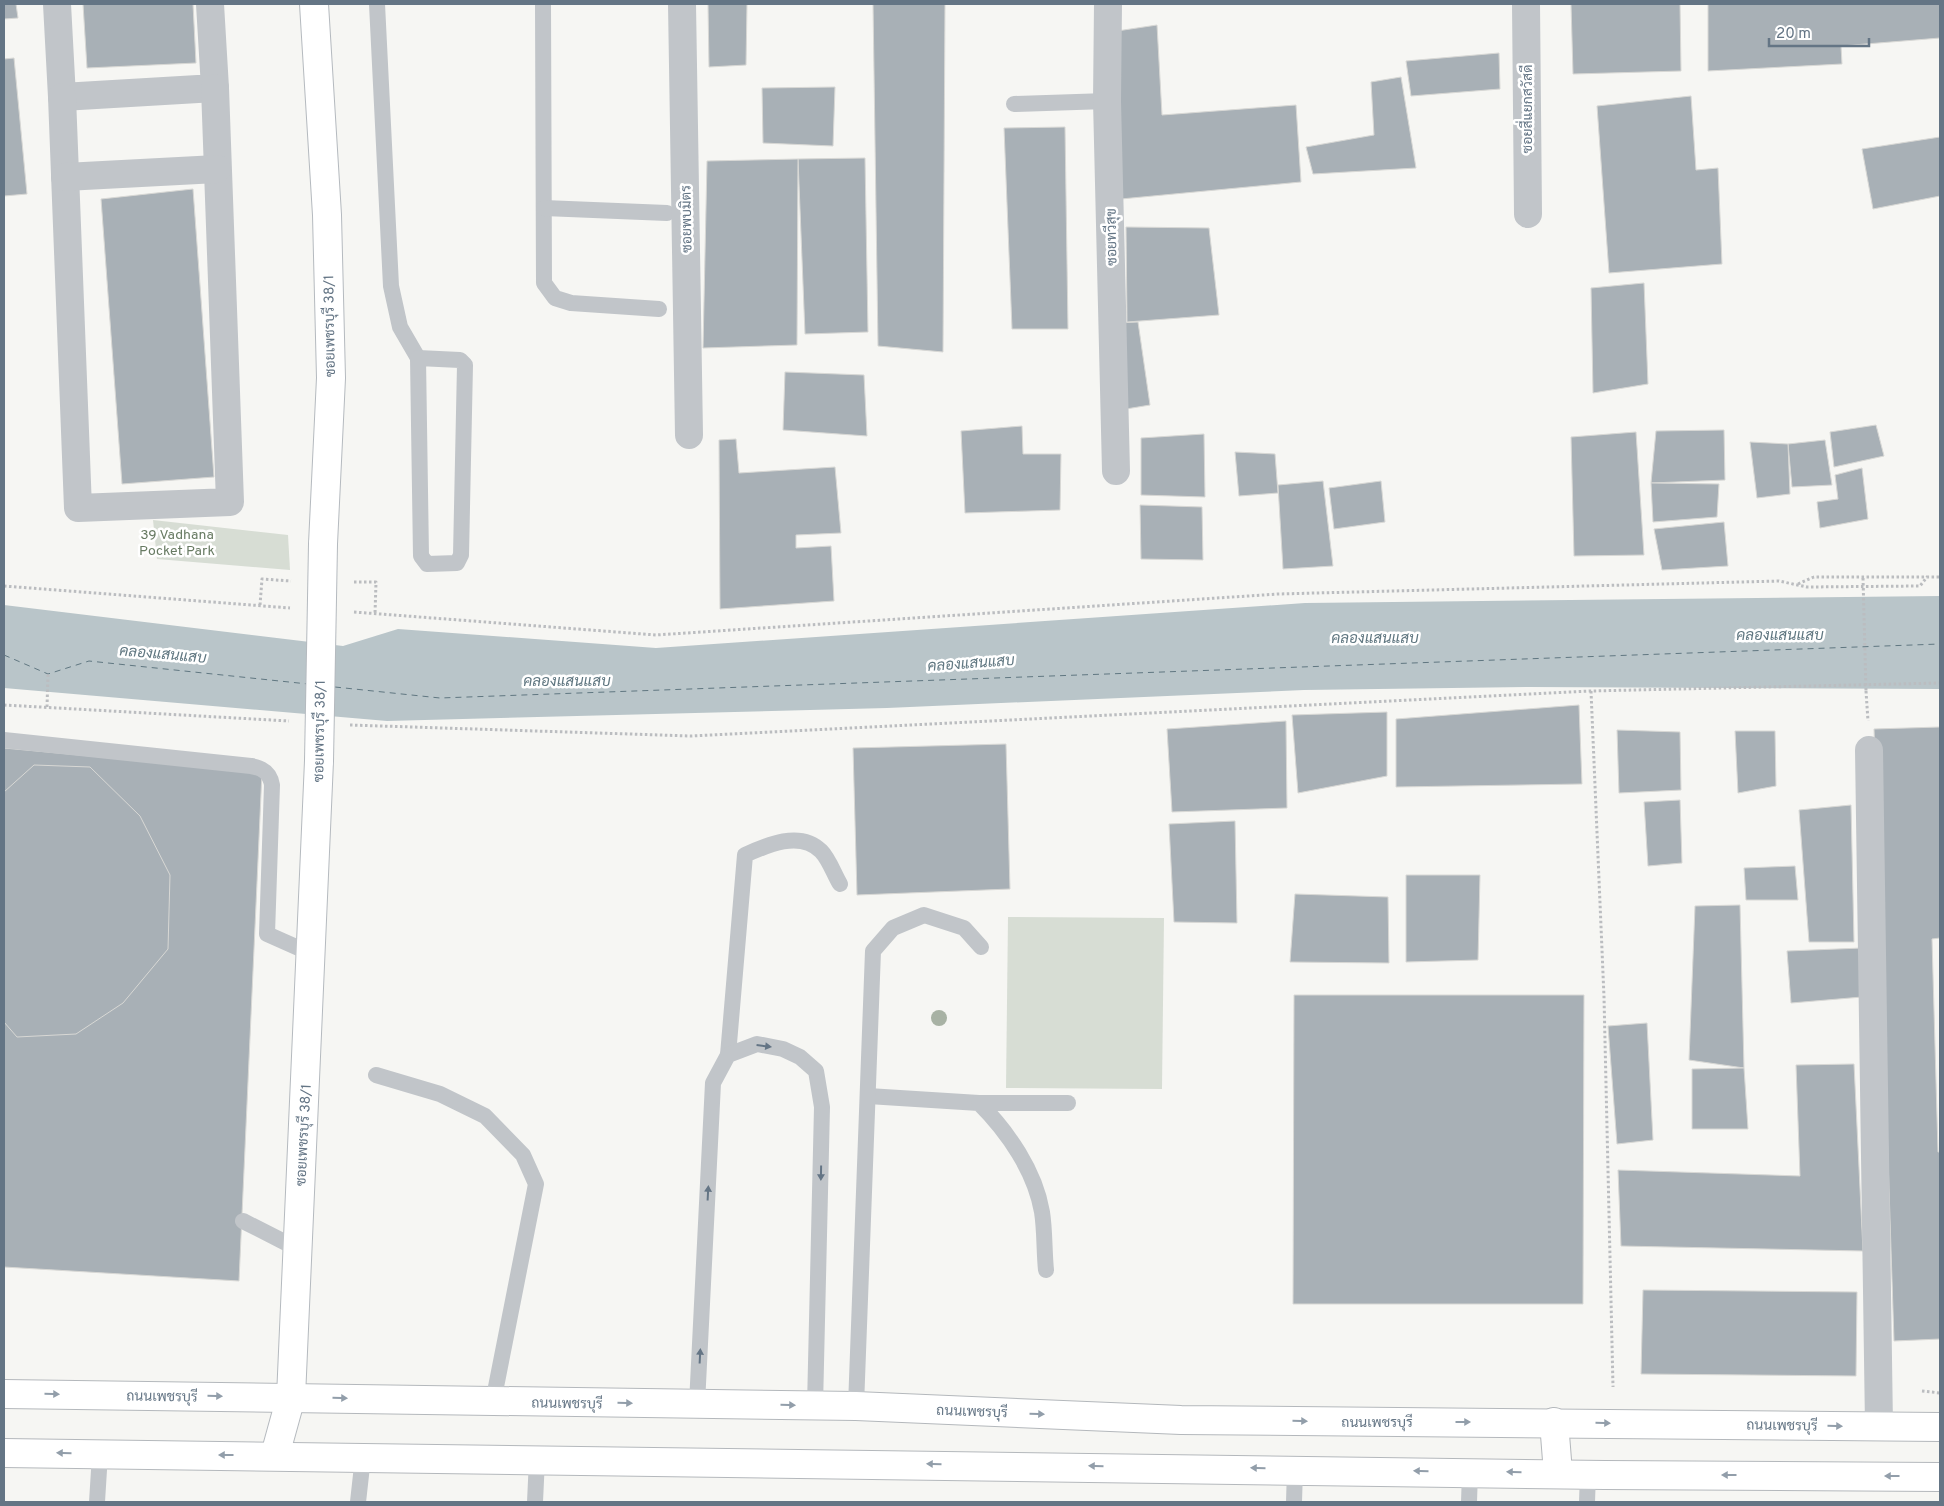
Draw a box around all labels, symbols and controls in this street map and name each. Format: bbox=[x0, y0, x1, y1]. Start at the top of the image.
scale bar bbox=[1769, 15, 1869, 47]
text: 20 m bbox=[1776, 25, 1811, 44]
street label: ซอยสี่แยกสวัสดี bbox=[1515, 65, 1537, 153]
street label: ซอยพบมิตร bbox=[677, 185, 697, 253]
street label: ซอยทวีสุข bbox=[1101, 208, 1122, 266]
street label: ซอยเพชรบุรี 38/1 bbox=[319, 275, 340, 377]
park label: 39 Vadhana Pocket Park bbox=[139, 527, 215, 560]
water label: คลองแสนแสบ bbox=[1736, 627, 1824, 646]
water label: คลองแสนแสบ bbox=[1331, 630, 1419, 649]
water label: คลองแสนแสบ bbox=[119, 642, 208, 669]
water label: คลองแสนแสบ bbox=[927, 652, 1016, 677]
water label: คลองแสนแสบ bbox=[523, 673, 611, 692]
street label: ซอยเพชรบุรี 38/1 bbox=[309, 680, 330, 782]
one-way arrow bbox=[756, 1042, 772, 1050]
street label: ซอยเพชรบุรี 38/1 bbox=[291, 1083, 316, 1187]
one-way arrow bbox=[817, 1165, 825, 1181]
one-way arrow bbox=[704, 1185, 712, 1201]
one-way arrow bbox=[696, 1347, 704, 1363]
street label: ถนนเพชรบุรี bbox=[126, 1386, 198, 1407]
one-way arrow bbox=[45, 1390, 61, 1398]
one-way arrow bbox=[207, 1392, 223, 1400]
street label: ถนนเพชรบุรี bbox=[531, 1393, 603, 1414]
one-way arrow bbox=[332, 1395, 348, 1403]
one-way arrow bbox=[617, 1399, 633, 1407]
one-way arrow bbox=[780, 1401, 796, 1409]
street label: ถนนเพชรบุรี bbox=[936, 1401, 1008, 1422]
one-way arrow bbox=[1030, 1410, 1046, 1418]
street label: ถนนเพชรบุรี bbox=[1341, 1413, 1413, 1432]
street label: ถนนเพชรบุรี bbox=[1746, 1415, 1818, 1436]
one-way arrow bbox=[1292, 1417, 1308, 1425]
one-way arrow bbox=[1455, 1418, 1471, 1426]
one-way arrow bbox=[1595, 1419, 1611, 1427]
one-way arrow bbox=[1828, 1422, 1844, 1430]
one-way arrow bbox=[55, 1449, 71, 1457]
one-way arrow bbox=[218, 1451, 234, 1459]
one-way arrow bbox=[925, 1460, 941, 1468]
one-way arrow bbox=[1088, 1462, 1104, 1470]
one-way arrow bbox=[1250, 1464, 1266, 1472]
one-way arrow bbox=[1413, 1467, 1429, 1475]
one-way arrow bbox=[1505, 1468, 1521, 1476]
one-way arrow bbox=[1721, 1471, 1737, 1479]
one-way arrow bbox=[1883, 1472, 1899, 1480]

